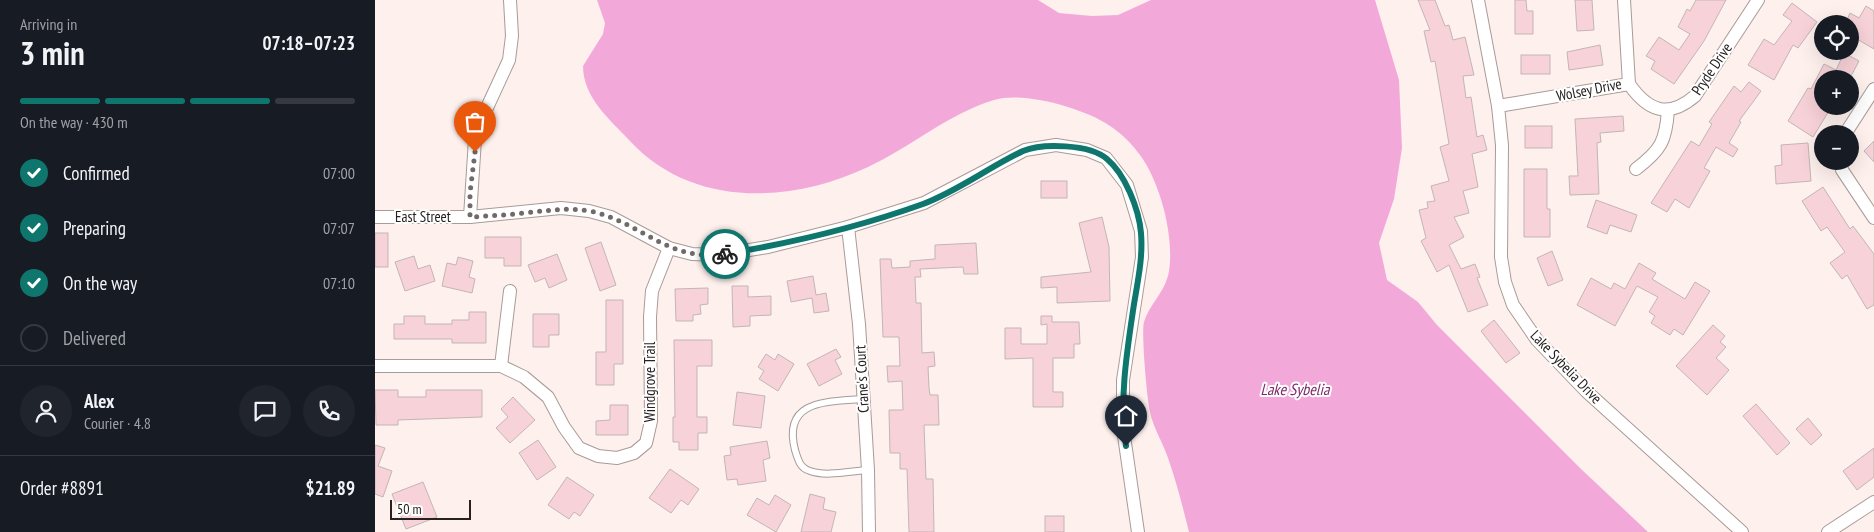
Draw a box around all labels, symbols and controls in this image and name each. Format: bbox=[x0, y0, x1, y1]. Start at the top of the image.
text: Arriving in bbox=[20, 14, 77, 34]
map controls bbox=[1814, 15, 1859, 170]
button: locate bbox=[1814, 15, 1859, 60]
text: 07:18–07:23 bbox=[262, 31, 355, 55]
text: 3 min bbox=[20, 32, 85, 74]
street label: Pryde Drive bbox=[1687, 39, 1736, 99]
button: + bbox=[1814, 70, 1859, 115]
street label: Wolsey Drive bbox=[1555, 74, 1623, 105]
pin bbox=[454, 101, 496, 152]
icon: bag bbox=[461, 108, 489, 136]
text: On the way · 430 m bbox=[20, 112, 128, 132]
button: − bbox=[1814, 125, 1859, 170]
icon: check bbox=[20, 159, 48, 187]
text: Confirmed bbox=[63, 161, 130, 185]
text: 07:00 bbox=[323, 163, 355, 183]
street label: East Street bbox=[395, 207, 451, 226]
icon: check bbox=[20, 214, 48, 242]
text: Preparing bbox=[63, 216, 126, 240]
text: 07:07 bbox=[323, 218, 355, 238]
courier bbox=[700, 229, 750, 279]
icon: bike bbox=[711, 240, 739, 268]
icon: check bbox=[20, 269, 48, 297]
text: On the way bbox=[63, 271, 137, 295]
text: 07:10 bbox=[323, 273, 355, 293]
text: Delivered bbox=[63, 326, 126, 350]
street label: Lake Sybelia Drive bbox=[1527, 326, 1606, 407]
street label: Windgrove Trail bbox=[640, 341, 659, 422]
street label: Crane's Court bbox=[850, 345, 873, 413]
water label: Lake Sybelia bbox=[1261, 379, 1331, 399]
button: person bbox=[20, 385, 72, 437]
button: chat bbox=[239, 385, 291, 437]
button: phone bbox=[303, 385, 355, 437]
text: Alex bbox=[84, 389, 114, 413]
pin bbox=[1105, 395, 1147, 446]
icon: home bbox=[1112, 402, 1140, 430]
text: Courier · 4.8 bbox=[84, 413, 151, 433]
text: Order #8891 bbox=[20, 476, 104, 500]
text: $21.89 bbox=[306, 476, 355, 500]
scale bar bbox=[390, 497, 471, 520]
text: 50 m bbox=[397, 500, 422, 518]

